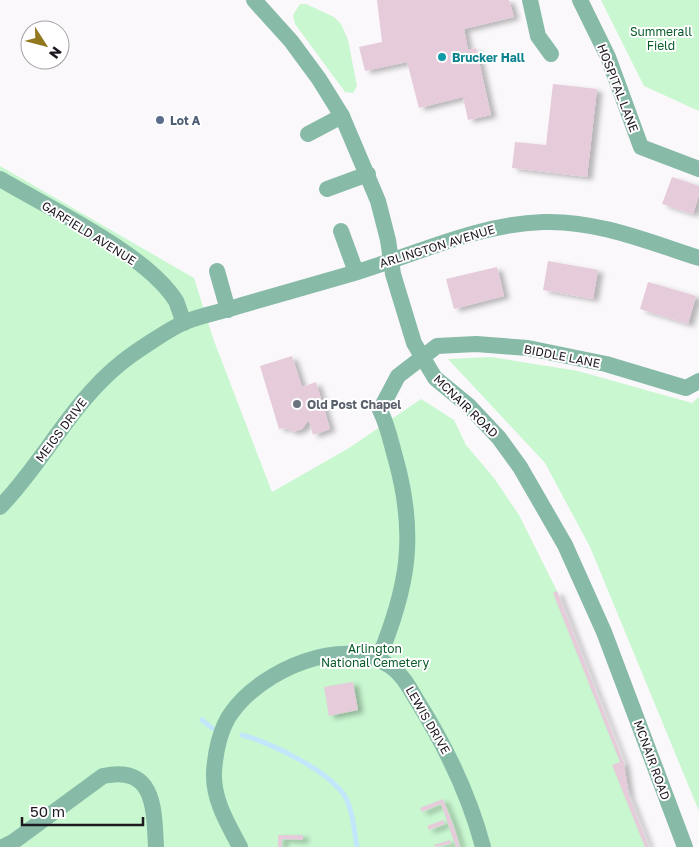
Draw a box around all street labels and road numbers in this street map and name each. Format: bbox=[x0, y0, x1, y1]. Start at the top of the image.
street label: HOSPITAL LANE bbox=[594, 42, 642, 134]
street label: GARFIELD AVENUE bbox=[39, 198, 139, 268]
street label: ARLINGTON AVENUE bbox=[377, 221, 497, 271]
street label: BIDDLE LANE bbox=[523, 341, 601, 371]
street label: MCNAIR ROAD bbox=[431, 371, 501, 441]
street label: MEIGS DRIVE bbox=[32, 395, 90, 465]
street label: LEWIS DRIVE bbox=[403, 683, 453, 757]
street label: MCNAIR ROAD bbox=[631, 718, 673, 802]

